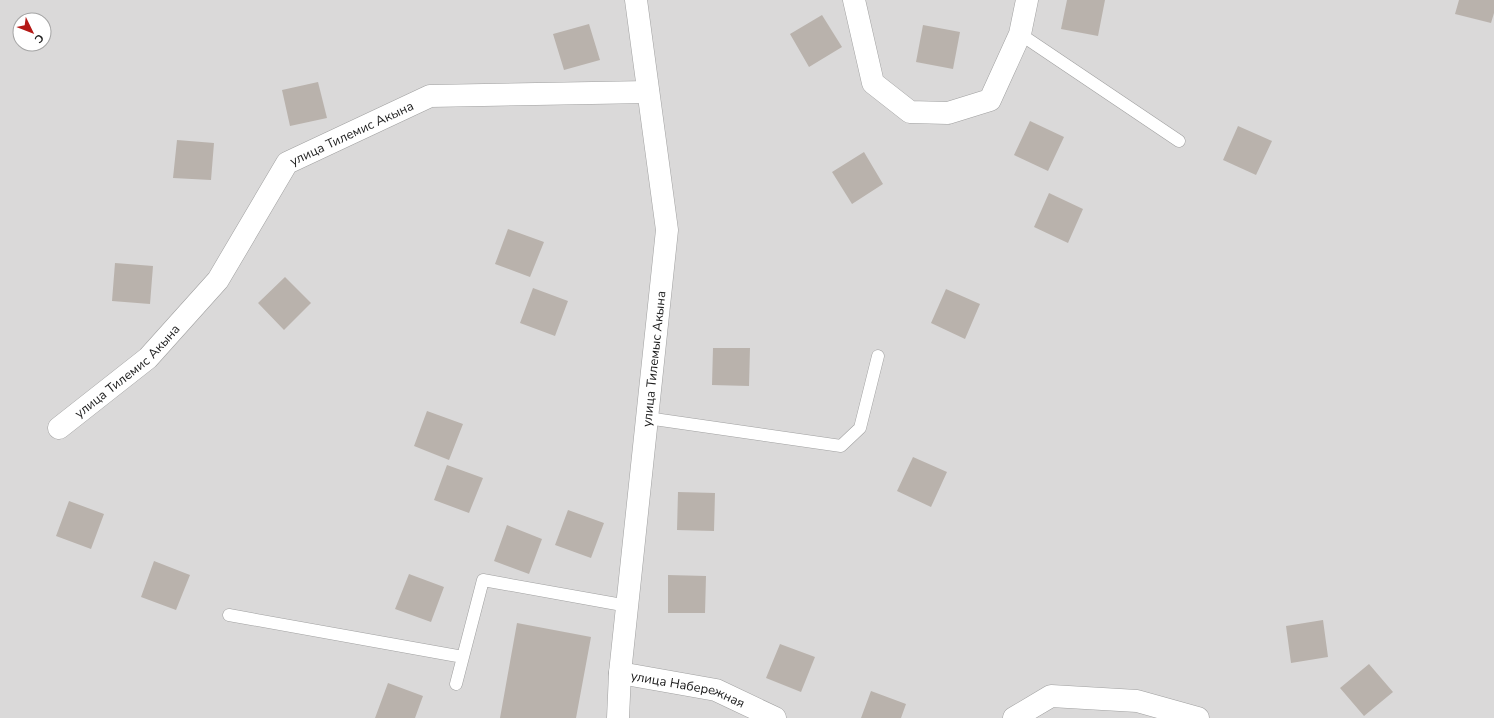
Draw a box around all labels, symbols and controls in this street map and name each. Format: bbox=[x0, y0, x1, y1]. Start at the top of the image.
north arrow bbox=[12, 12, 52, 52]
text: С bbox=[31, 31, 47, 47]
street label: улица Тилемис Акына bbox=[287, 97, 417, 170]
street label: улица Тилемыс Акына bbox=[638, 290, 670, 428]
street label: улица Тилемис Акына bbox=[71, 321, 184, 422]
street label: улица Набережная bbox=[629, 667, 748, 712]

